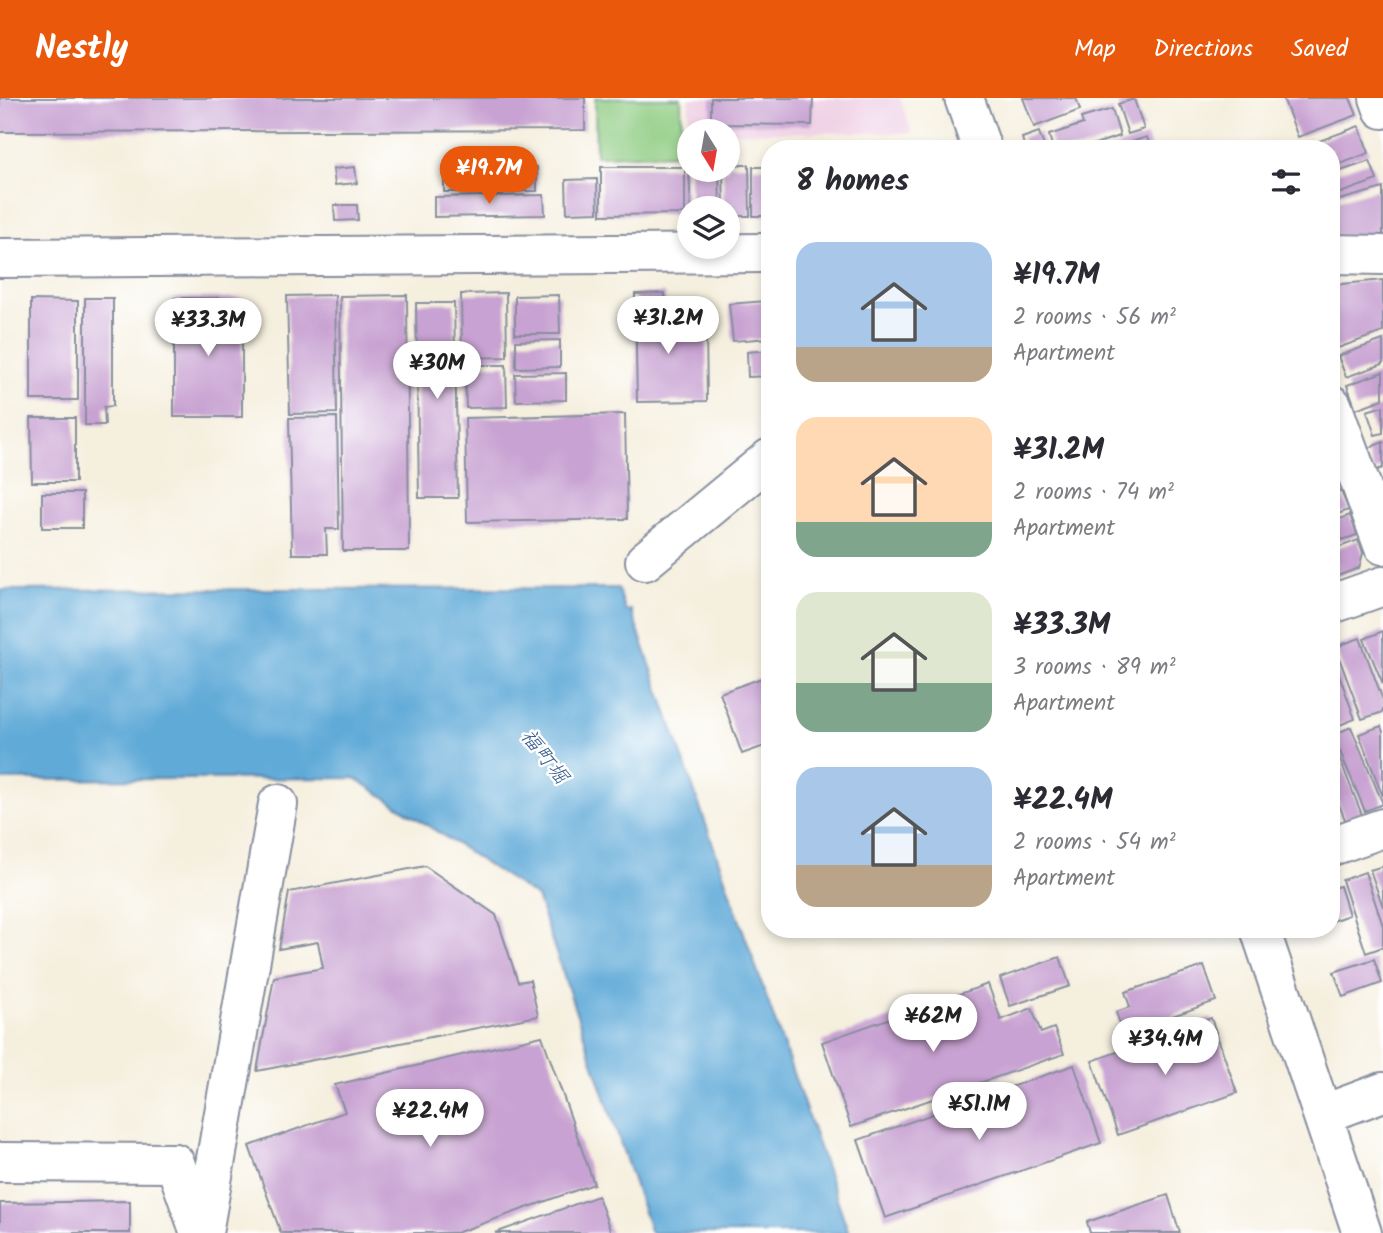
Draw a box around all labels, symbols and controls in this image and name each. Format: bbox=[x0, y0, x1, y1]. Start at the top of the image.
text: Nestly bbox=[35, 23, 128, 76]
text: Map bbox=[1074, 30, 1116, 69]
text: Directions bbox=[1154, 30, 1253, 69]
text: Saved bbox=[1291, 30, 1348, 69]
north arrow bbox=[677, 119, 740, 182]
map controls bbox=[677, 119, 740, 259]
pin: ¥19.7M bbox=[432, 146, 546, 206]
text: ¥19.7M bbox=[456, 151, 522, 187]
text: 8 homes bbox=[796, 158, 909, 206]
icon: filters bbox=[1267, 163, 1305, 201]
button: layers bbox=[677, 196, 740, 259]
text: ¥19.7M bbox=[1013, 252, 1100, 300]
icon: home bbox=[852, 270, 936, 354]
pin: ¥31.2M bbox=[611, 296, 725, 356]
pin: ¥33.3M bbox=[151, 299, 265, 358]
text: 2 rooms · 56 m² bbox=[1013, 300, 1176, 336]
text: ¥31.2M bbox=[633, 301, 703, 337]
text: ¥33.3M bbox=[171, 303, 245, 339]
text: Apartment bbox=[1013, 336, 1115, 372]
pin: ¥30M bbox=[396, 342, 478, 401]
text: ¥30M bbox=[409, 346, 465, 382]
text: ¥31.2M bbox=[1013, 427, 1104, 475]
icon: home bbox=[852, 445, 936, 529]
text: 2 rooms · 74 m² bbox=[1013, 475, 1174, 511]
text: Apartment bbox=[1013, 511, 1115, 547]
text: ¥33.3M bbox=[1013, 602, 1110, 650]
icon: home bbox=[852, 620, 936, 704]
text: 3 rooms · 89 m² bbox=[1013, 650, 1176, 686]
text: Apartment bbox=[1013, 686, 1115, 722]
water label: 福町堀 bbox=[511, 722, 577, 793]
text: ¥22.4M bbox=[1013, 777, 1113, 825]
icon: home bbox=[852, 795, 936, 879]
text: 2 rooms · 54 m² bbox=[1013, 825, 1176, 861]
text: Apartment bbox=[1013, 861, 1115, 897]
pin: ¥62M bbox=[892, 995, 974, 1054]
text: ¥62M bbox=[904, 999, 962, 1035]
pin: ¥34.4M bbox=[1108, 1018, 1222, 1077]
text: ¥34.4M bbox=[1128, 1022, 1202, 1058]
pin: ¥51.1M bbox=[922, 1082, 1036, 1142]
text: ¥51.1M bbox=[948, 1087, 1010, 1123]
pin: ¥22.4M bbox=[373, 1090, 487, 1149]
text: ¥22.4M bbox=[392, 1094, 468, 1130]

